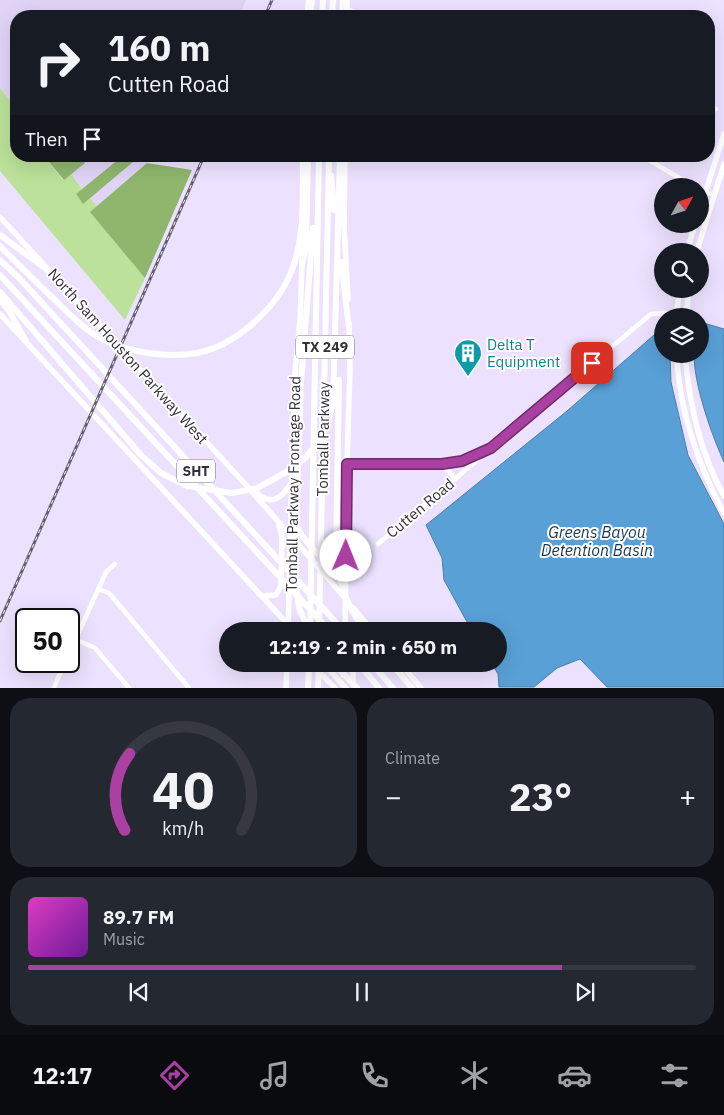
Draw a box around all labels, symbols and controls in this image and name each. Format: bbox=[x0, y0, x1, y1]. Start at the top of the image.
text: 160 m bbox=[108, 25, 211, 71]
icon: right bbox=[25, 30, 90, 95]
text: Cutten Road bbox=[108, 69, 230, 98]
icon: arrive bbox=[78, 125, 106, 153]
text: Then bbox=[25, 127, 68, 151]
north arrow bbox=[654, 178, 709, 232]
map controls bbox=[654, 178, 709, 363]
button: search bbox=[654, 243, 709, 298]
street label: North Sam Houston Parkway West bbox=[44, 264, 212, 448]
button: layers bbox=[654, 308, 709, 363]
place label: Delta T Equipment bbox=[487, 335, 560, 371]
road number: TX 249 bbox=[296, 336, 354, 358]
building icon: Delta T Equipment bbox=[453, 338, 483, 377]
pin bbox=[571, 342, 613, 384]
icon: arrive bbox=[578, 349, 606, 377]
street label: Tomball Parkway Frontage Road bbox=[282, 376, 304, 592]
street label: Tomball Parkway bbox=[313, 381, 334, 496]
road number: SHT bbox=[177, 460, 215, 482]
street label: Cutten Road bbox=[382, 474, 458, 542]
water label: Greens Bayou Detention Basin bbox=[541, 522, 653, 560]
position arrow bbox=[319, 529, 371, 581]
speed limit sign: 50 bbox=[15, 608, 80, 673]
text: 12:19 · 2 min · 650 m bbox=[269, 635, 457, 659]
text: Climate bbox=[385, 748, 440, 768]
text: 40 bbox=[152, 756, 215, 823]
text: 23° bbox=[509, 772, 572, 821]
text: − bbox=[385, 778, 402, 815]
text: + bbox=[679, 778, 696, 815]
text: km/h bbox=[163, 817, 205, 840]
text: 89.7 FM bbox=[103, 905, 174, 929]
text: Music bbox=[103, 929, 145, 949]
icon: previous bbox=[125, 978, 153, 1006]
icon: pause bbox=[348, 978, 376, 1006]
icon: next bbox=[571, 978, 599, 1006]
icon: directions bbox=[157, 1058, 192, 1093]
icon: music bbox=[257, 1058, 292, 1093]
icon: phone bbox=[357, 1058, 392, 1093]
icon: climate bbox=[457, 1058, 492, 1093]
icon: car bbox=[557, 1058, 592, 1093]
icon: filters bbox=[657, 1058, 692, 1093]
text: 12:17 bbox=[32, 1061, 92, 1090]

